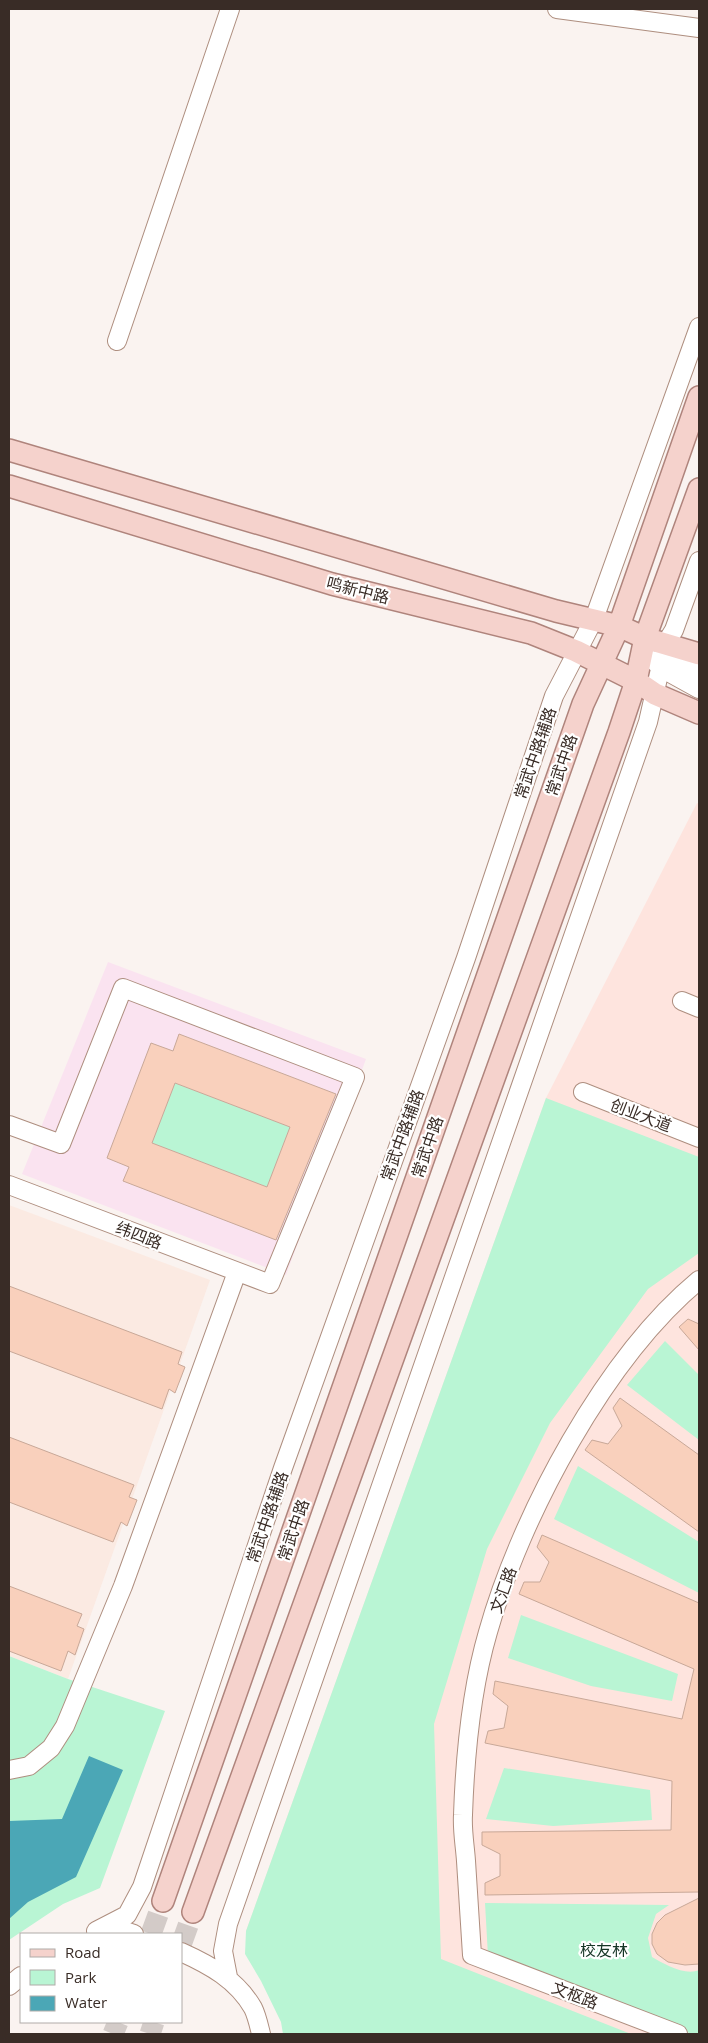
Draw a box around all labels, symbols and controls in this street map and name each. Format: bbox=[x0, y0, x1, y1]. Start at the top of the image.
street label: 鸣新中路 bbox=[324, 572, 392, 608]
street label: 常武中路辅路 bbox=[510, 704, 560, 802]
street label: 常武中路 bbox=[542, 732, 580, 798]
street label: 常武中路辅路 bbox=[377, 1087, 427, 1183]
street label: 创业大道 bbox=[607, 1093, 675, 1137]
street label: 常武中路 bbox=[408, 1114, 446, 1180]
street label: 纬四路 bbox=[113, 1216, 165, 1254]
street label: 常武中路辅路 bbox=[242, 1468, 292, 1566]
street label: 常武中路 bbox=[274, 1497, 312, 1563]
street label: 文汇路 bbox=[484, 1564, 522, 1616]
legend bbox=[20, 1933, 182, 2023]
park label: 校友林 bbox=[580, 1939, 628, 1961]
text: Road bbox=[65, 1942, 101, 1962]
text: Park bbox=[65, 1967, 96, 1987]
street label: 文枢路 bbox=[549, 1976, 601, 2014]
text: Water bbox=[65, 1992, 107, 2012]

